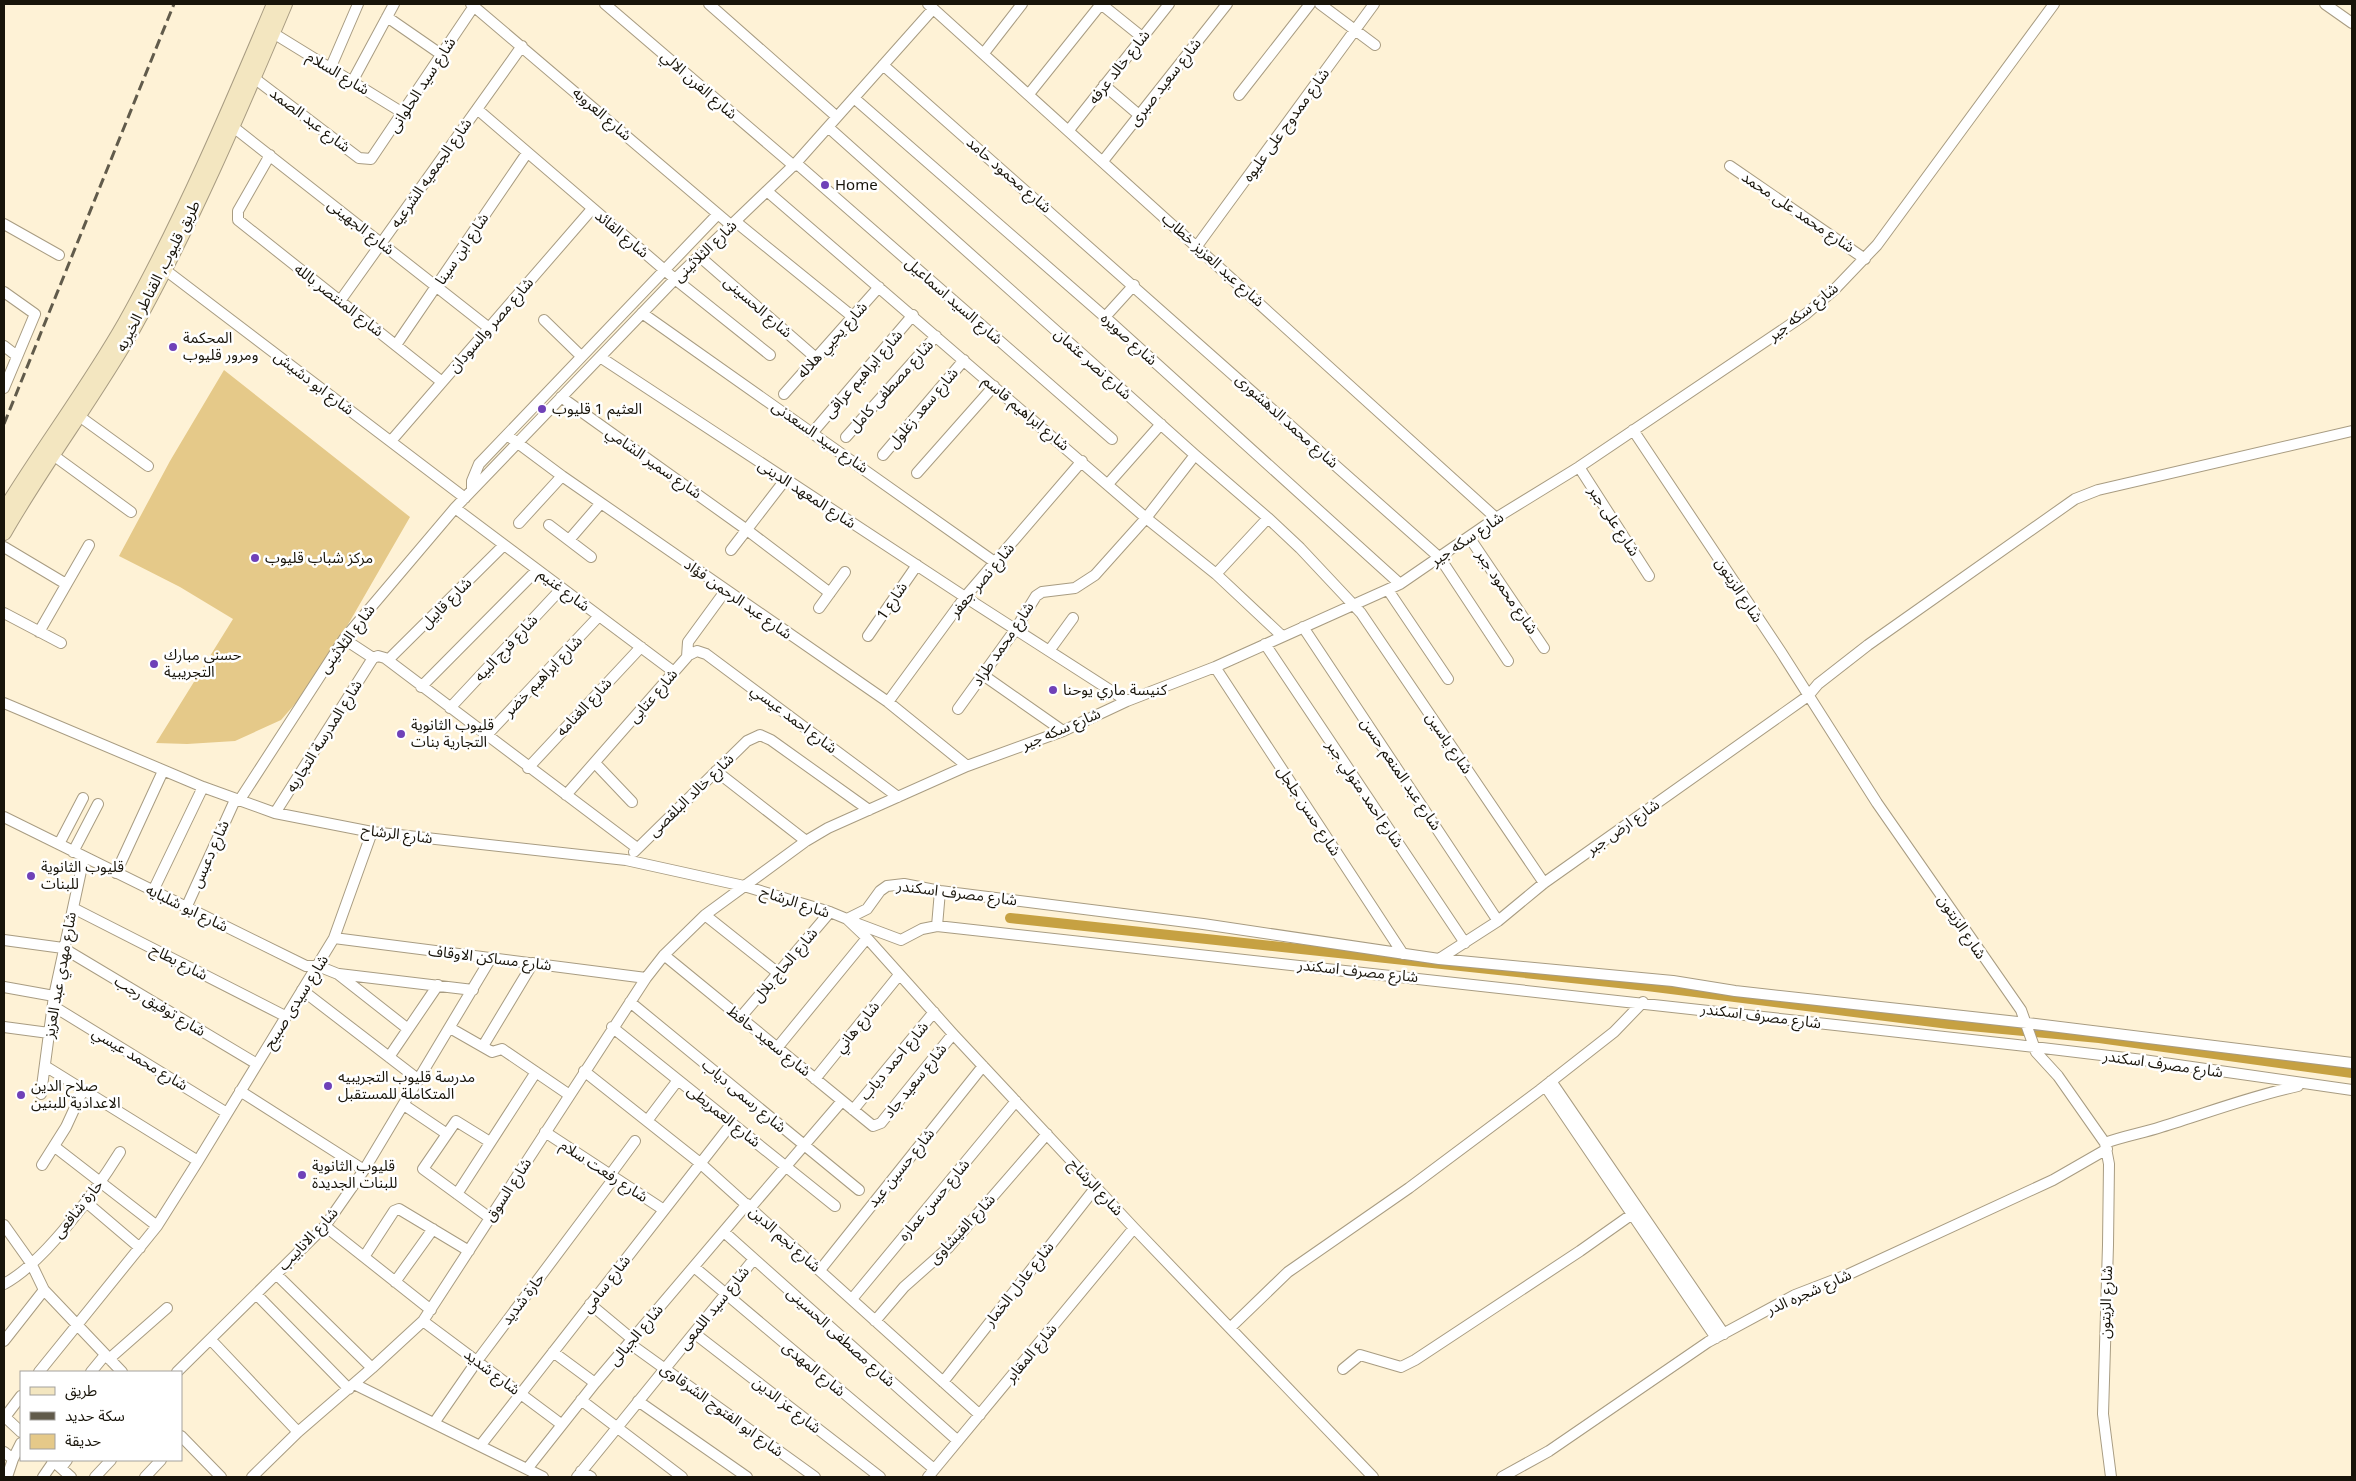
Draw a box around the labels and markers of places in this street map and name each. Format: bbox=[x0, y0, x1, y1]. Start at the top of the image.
place label: Home bbox=[835, 169, 878, 201]
marker: Home bbox=[819, 179, 831, 191]
place label: المحكمة ومرور قليوب bbox=[183, 322, 258, 371]
marker: المحكمة ومرور قليوب bbox=[167, 341, 179, 353]
place label: العثيم 1 قليوب bbox=[552, 393, 642, 425]
marker: العثيم 1 قليوب bbox=[536, 403, 548, 415]
place label: مركز شباب قليوب bbox=[265, 542, 373, 574]
marker: مركز شباب قليوب bbox=[249, 552, 261, 564]
place label: حسني مبارك التجريبية bbox=[164, 639, 242, 688]
marker: حسني مبارك التجريبية bbox=[148, 658, 160, 670]
place label: كنيسة ماري يوحنا bbox=[1063, 674, 1168, 706]
marker: كنيسة ماري يوحنا bbox=[1047, 684, 1059, 696]
place label: قليوب الثانوية التجارية بنات bbox=[411, 709, 494, 758]
marker: قليوب الثانوية التجارية بنات bbox=[395, 728, 407, 740]
place label: قليوب الثانوية للبنات bbox=[41, 851, 124, 900]
marker: قليوب الثانوية للبنات bbox=[25, 870, 37, 882]
place label: مدرسة قليوب التجريبيه المتكاملة للمستقبل bbox=[338, 1061, 475, 1110]
place label: صلاح الدين الاعدادية للبنين bbox=[31, 1070, 120, 1119]
marker: مدرسة قليوب التجريبيه المتكاملة للمستقبل bbox=[322, 1080, 334, 1092]
marker: صلاح الدين الاعدادية للبنين bbox=[15, 1089, 27, 1101]
place label: قليوب الثانوية للبنات الجديدة bbox=[312, 1150, 397, 1199]
marker: قليوب الثانوية للبنات الجديدة bbox=[296, 1169, 308, 1181]

